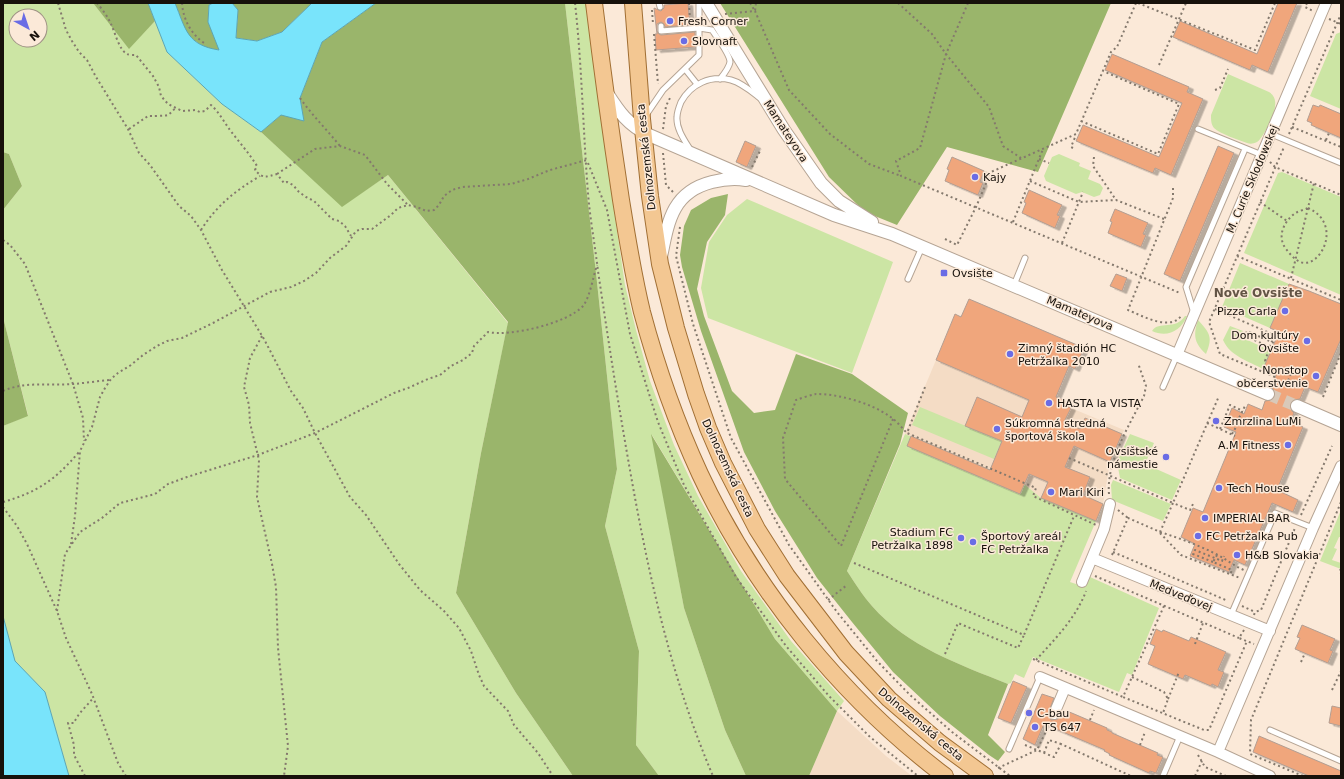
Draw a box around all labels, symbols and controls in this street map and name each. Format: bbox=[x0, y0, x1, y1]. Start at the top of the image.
north arrow bbox=[8, 8, 48, 48]
place label: Fresh Corner bbox=[678, 15, 748, 28]
marker: Fresh Corner bbox=[665, 16, 675, 26]
text: N bbox=[26, 27, 42, 43]
place label: Slovnaft bbox=[692, 35, 738, 48]
marker: Slovnaft bbox=[679, 36, 689, 46]
street label: Mamateyova bbox=[761, 98, 810, 165]
street label: Dolnozemská cesta bbox=[634, 103, 659, 211]
street label: M. Curie Sklodowskej bbox=[1224, 123, 1281, 235]
place label: Kajy bbox=[983, 171, 1007, 184]
marker: Kajy bbox=[970, 172, 980, 182]
place label: Ovsište bbox=[952, 267, 993, 280]
marker: Ovsište bbox=[939, 268, 949, 278]
district label: Nové Ovsište bbox=[1214, 286, 1302, 300]
street label: Mamateyova bbox=[1044, 294, 1115, 333]
place label: Pizza Carla bbox=[1217, 305, 1277, 318]
marker: Pizza Carla bbox=[1280, 306, 1290, 316]
place label: Dom kultúry Ovsište bbox=[1231, 329, 1299, 355]
marker: Dom kultúry Ovsište bbox=[1302, 336, 1312, 346]
place label: Zimný štadión HC Petržalka 2010 bbox=[1018, 342, 1117, 368]
marker: Zimný štadión HC Petržalka 2010 bbox=[1005, 349, 1015, 359]
place label: Nonstop občerstvenie bbox=[1237, 364, 1308, 390]
marker: Nonstop občerstvenie bbox=[1311, 371, 1321, 381]
place label: HASTA la VISTA bbox=[1057, 397, 1142, 410]
marker: HASTA la VISTA bbox=[1044, 398, 1054, 408]
place label: Zmrzlina LuMi bbox=[1224, 415, 1301, 428]
marker: Zmrzlina LuMi bbox=[1211, 416, 1221, 426]
street label: Dolnozemská cesta bbox=[699, 417, 756, 519]
place label: Súkromná stredná športová škola bbox=[1005, 417, 1106, 443]
marker: Súkromná stredná športová škola bbox=[992, 424, 1002, 434]
place label: A.M Fitness bbox=[1218, 439, 1280, 452]
marker: A.M Fitness bbox=[1283, 440, 1293, 450]
place label: Ovsištské námestie bbox=[1106, 445, 1158, 471]
marker: Ovsištské námestie bbox=[1161, 452, 1171, 462]
place label: Tech House bbox=[1226, 482, 1290, 495]
marker: Tech House bbox=[1214, 483, 1224, 493]
place label: Mari Kiri bbox=[1059, 486, 1104, 499]
marker: Mari Kiri bbox=[1046, 487, 1056, 497]
place label: IMPERIAL BAR bbox=[1213, 512, 1290, 525]
marker: IMPERIAL BAR bbox=[1200, 513, 1210, 523]
place label: Stadium FC Petržalka 1898 bbox=[871, 526, 953, 552]
place label: Športový areál FC Petržalka bbox=[981, 530, 1061, 556]
place label: FC Petržalka Pub bbox=[1206, 530, 1298, 543]
marker: FC Petržalka Pub bbox=[1193, 531, 1203, 541]
marker: Stadium FC Petržalka 1898 bbox=[956, 533, 966, 543]
marker: Športový areál FC Petržalka bbox=[968, 537, 978, 547]
place label: H&B Slovakia bbox=[1245, 549, 1319, 562]
marker: H&B Slovakia bbox=[1232, 550, 1242, 560]
street label: Medveďovej bbox=[1148, 577, 1214, 614]
street label: Dolnozemská cesta bbox=[876, 685, 966, 764]
place label: C-bau bbox=[1037, 707, 1069, 720]
marker: C-bau bbox=[1024, 708, 1034, 718]
place label: TS 647 bbox=[1042, 721, 1081, 734]
marker: TS 647 bbox=[1030, 722, 1040, 732]

